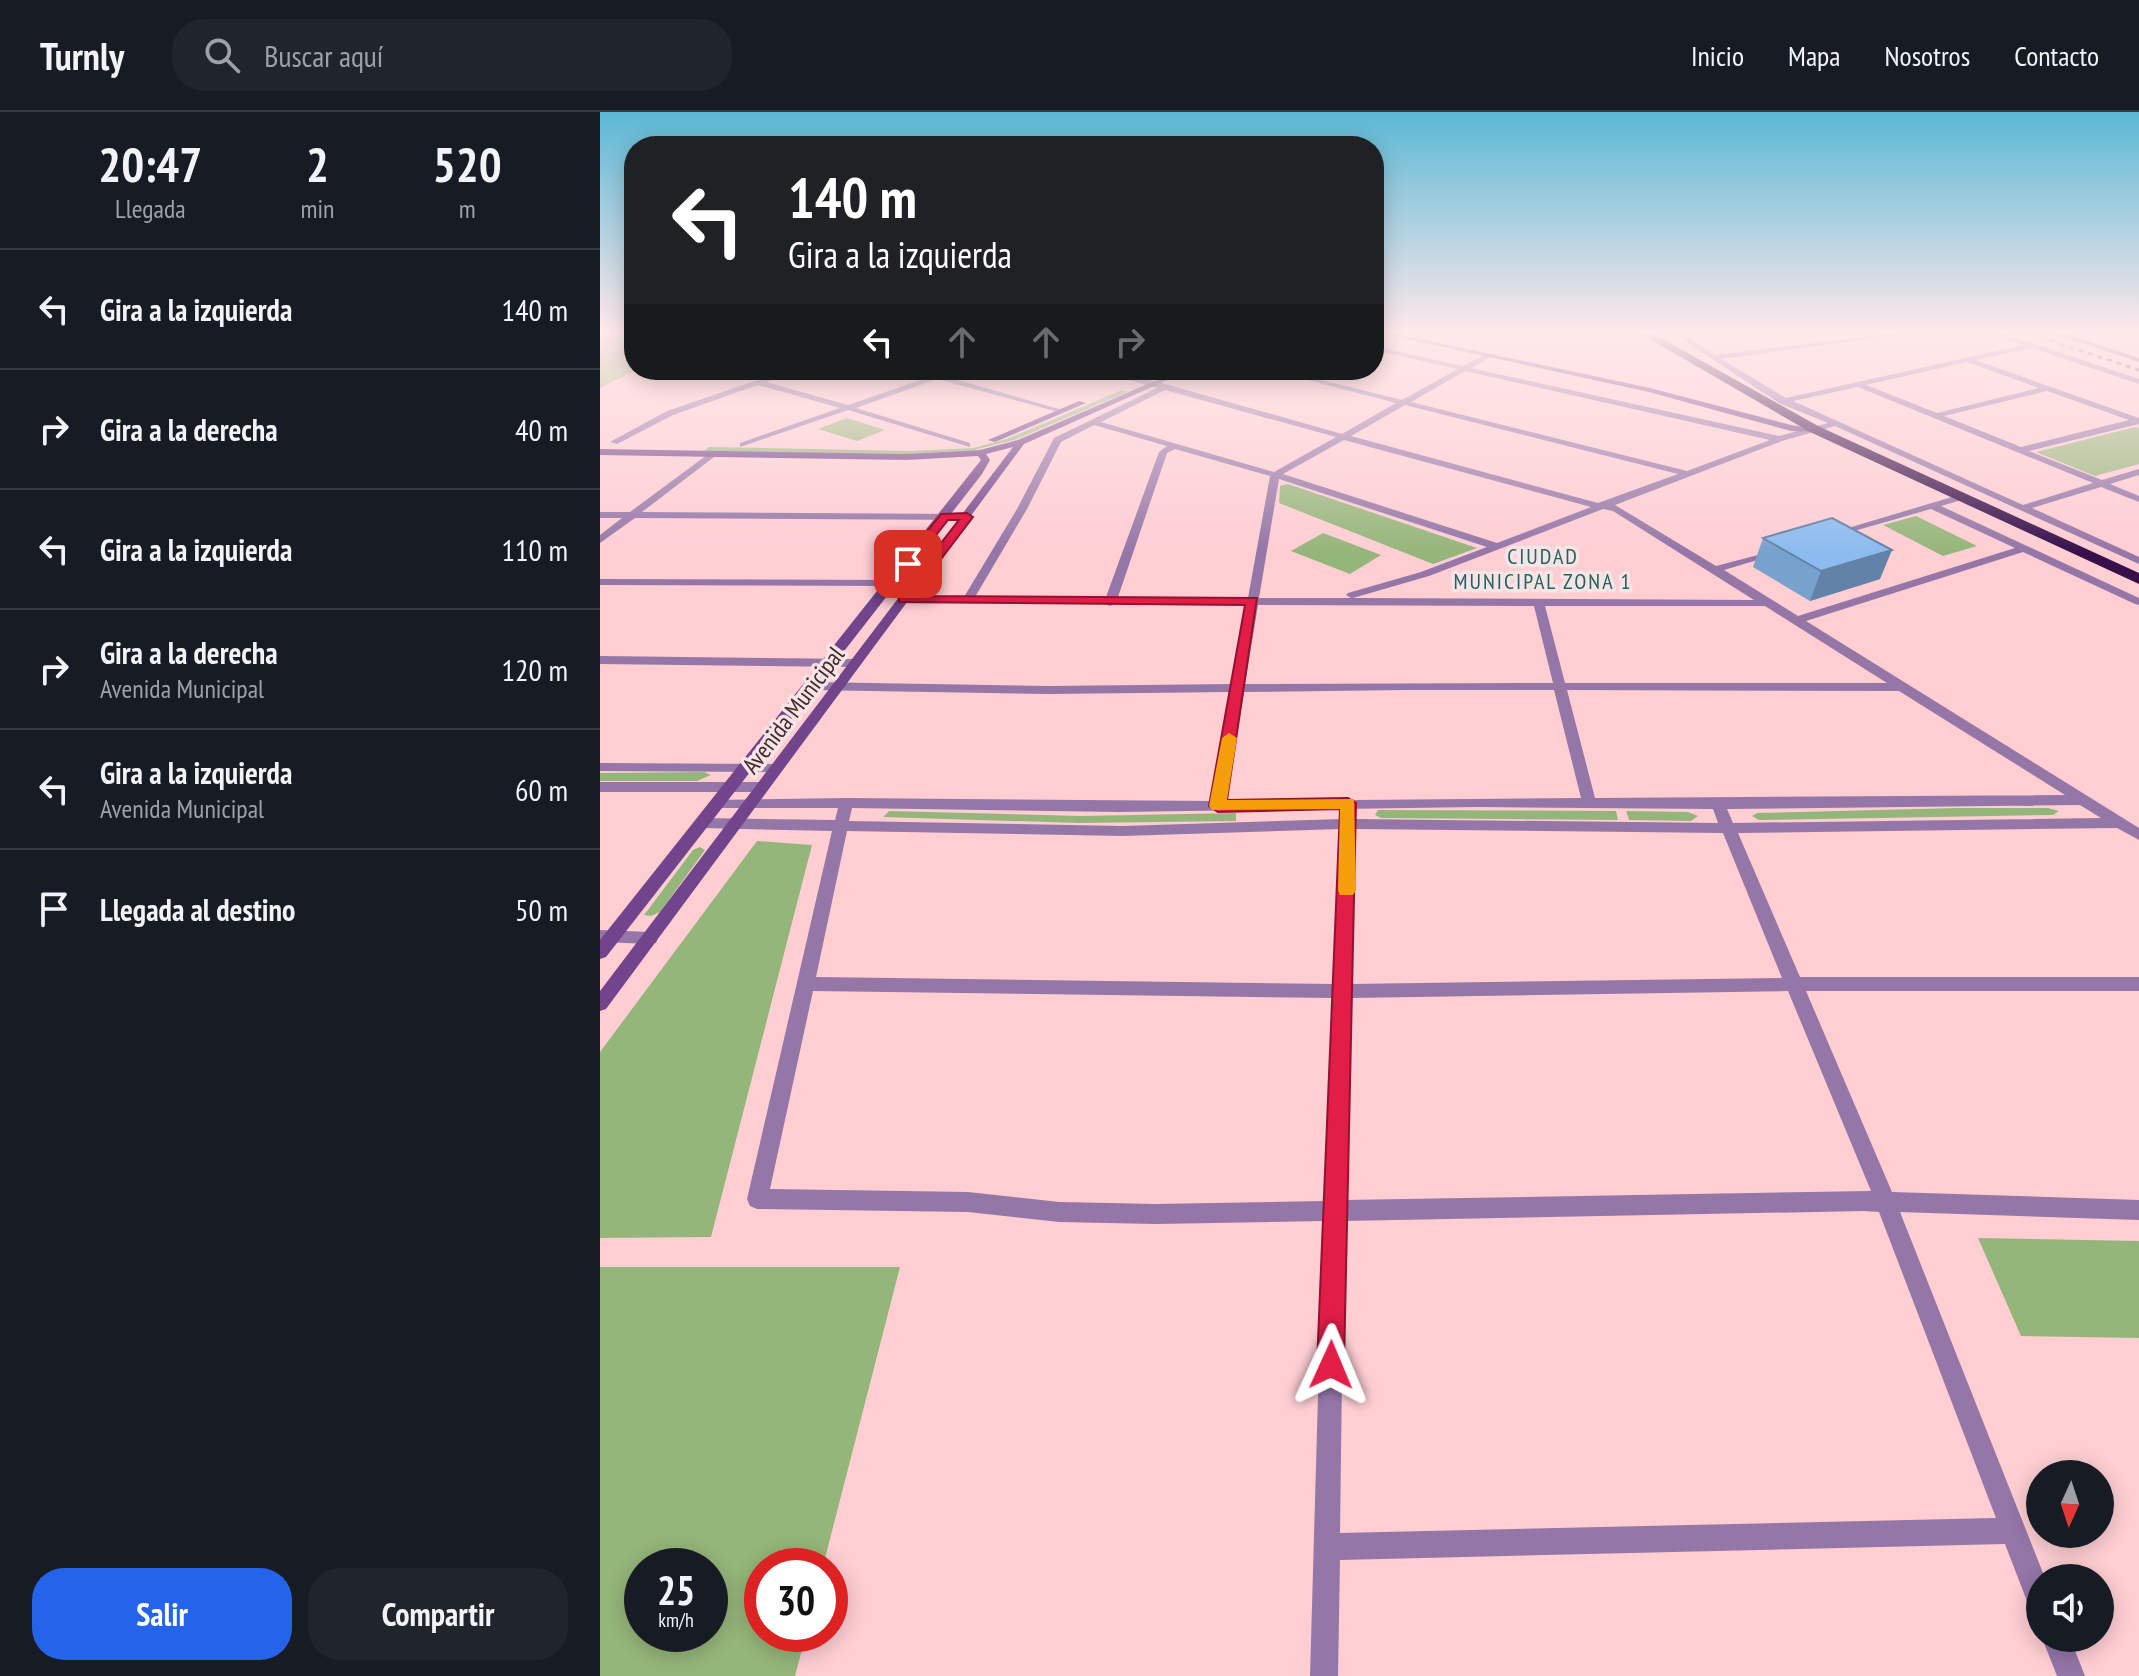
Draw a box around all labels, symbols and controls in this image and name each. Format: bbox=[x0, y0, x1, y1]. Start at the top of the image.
search box bbox=[172, 19, 732, 91]
text: Turnly bbox=[40, 31, 124, 80]
icon: search bbox=[200, 33, 244, 77]
text: Buscar aquí bbox=[264, 36, 383, 75]
text: Inicio bbox=[1691, 37, 1744, 74]
text: Mapa bbox=[1788, 37, 1840, 74]
text: Nosotros bbox=[1884, 37, 1970, 74]
text: Contacto bbox=[2014, 37, 2099, 74]
text: 20:47 bbox=[98, 133, 202, 195]
text: 2 bbox=[306, 133, 329, 195]
text: 520 bbox=[433, 133, 502, 195]
text: 140 m bbox=[788, 161, 917, 233]
icon: left bbox=[656, 168, 760, 272]
text: Llegada bbox=[115, 192, 186, 225]
text: min bbox=[300, 192, 334, 225]
text: m bbox=[459, 192, 476, 225]
text: Gira a la izquierda bbox=[788, 231, 1012, 278]
icon: left bbox=[32, 287, 76, 331]
text: Gira a la izquierda bbox=[100, 290, 292, 329]
text: 140 m bbox=[502, 290, 568, 329]
icon: left bbox=[856, 320, 900, 364]
icon: ahead bbox=[940, 320, 984, 364]
icon: ahead bbox=[1024, 320, 1068, 364]
icon: right bbox=[1108, 320, 1152, 364]
icon: right bbox=[32, 407, 76, 451]
text: Gira a la derecha bbox=[100, 410, 278, 449]
text: 40 m bbox=[515, 410, 568, 449]
icon: left bbox=[32, 527, 76, 571]
text: Gira a la izquierda bbox=[100, 530, 292, 569]
text: 110 m bbox=[502, 530, 568, 569]
pin bbox=[874, 530, 942, 598]
icon: arrive bbox=[886, 542, 930, 586]
district label: CIUDAD MUNICIPAL ZONA 1 bbox=[1454, 542, 1632, 595]
text: Gira a la derecha bbox=[100, 633, 278, 672]
street label: Avenida Municipal bbox=[735, 640, 851, 780]
icon: right bbox=[32, 647, 76, 691]
text: 120 m bbox=[502, 650, 568, 689]
text: Avenida Municipal bbox=[100, 672, 264, 705]
text: Gira a la izquierda bbox=[100, 753, 292, 792]
icon: left bbox=[32, 767, 76, 811]
text: 60 m bbox=[515, 770, 568, 809]
text: Avenida Municipal bbox=[100, 792, 264, 825]
icon: arrive bbox=[32, 887, 76, 931]
text: Llegada al destino bbox=[100, 890, 295, 929]
text: 50 m bbox=[515, 890, 568, 929]
position arrow bbox=[1289, 1323, 1373, 1407]
north arrow bbox=[2026, 1460, 2114, 1548]
map controls bbox=[2026, 1460, 2114, 1652]
speed limit sign: 30 bbox=[744, 1548, 848, 1652]
text: 25 bbox=[657, 1564, 695, 1616]
button: sound bbox=[2026, 1564, 2114, 1652]
button: Salir bbox=[32, 1568, 292, 1660]
button: Compartir bbox=[308, 1568, 568, 1660]
text: km/h bbox=[658, 1607, 694, 1633]

